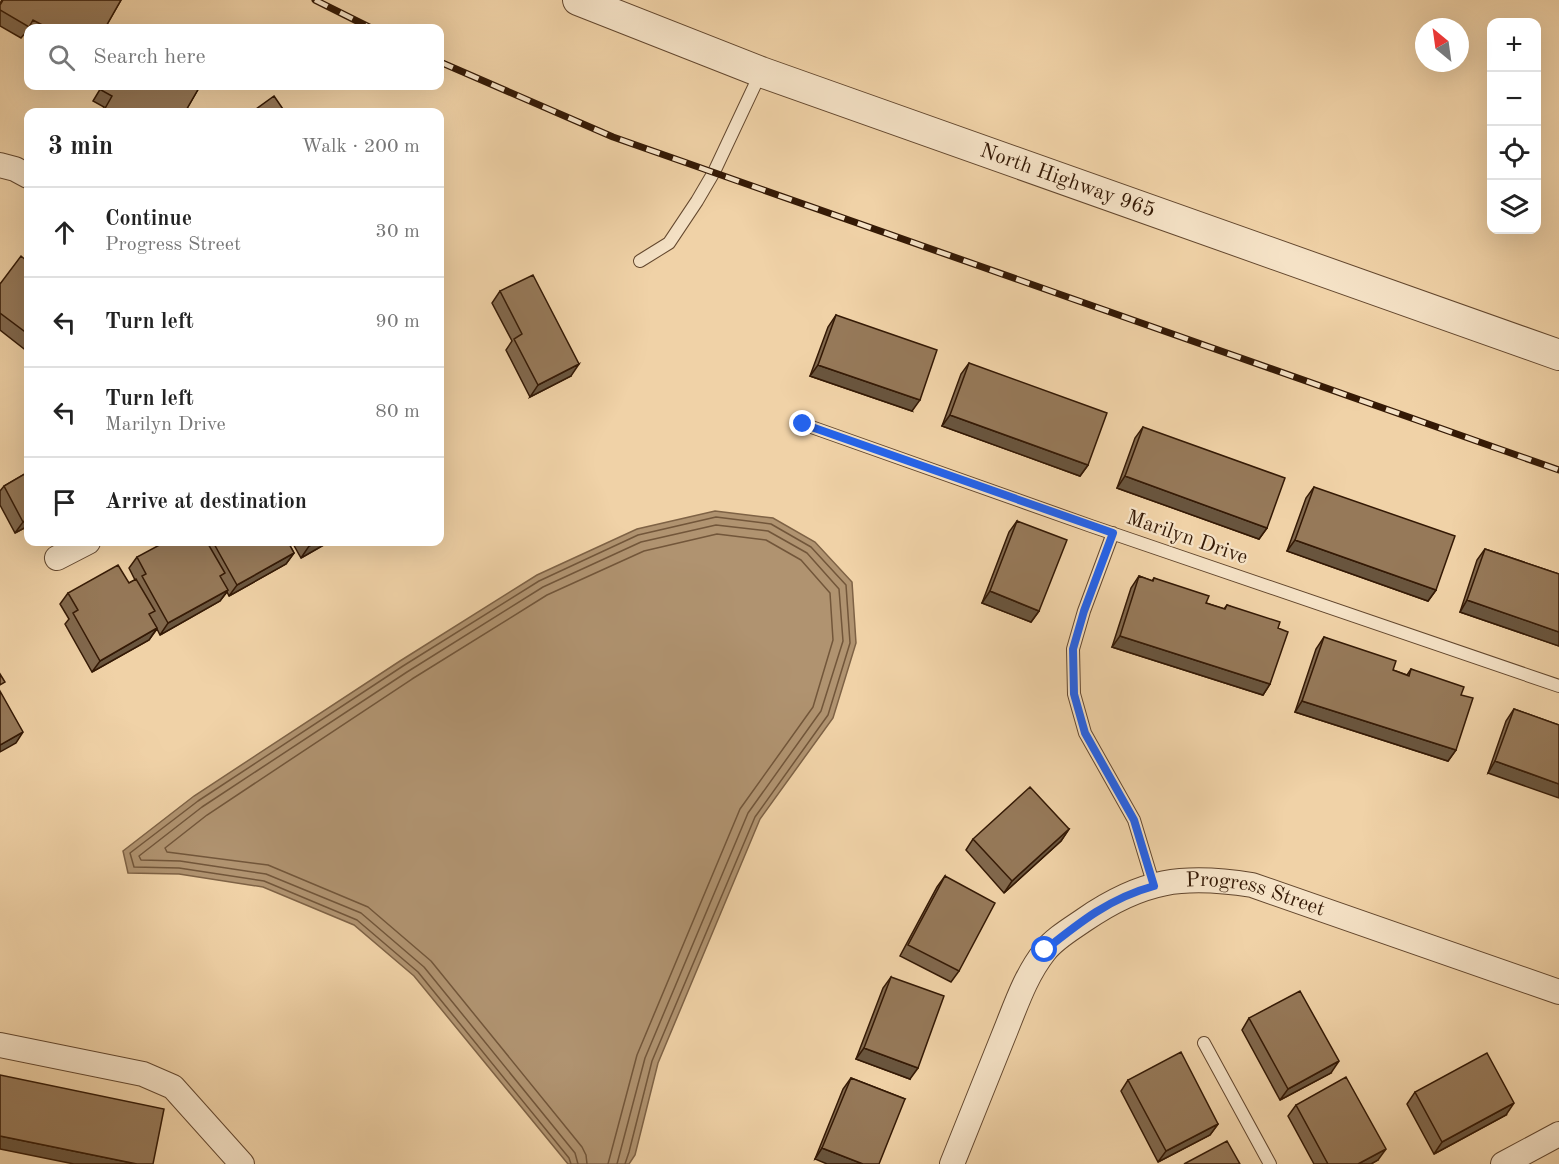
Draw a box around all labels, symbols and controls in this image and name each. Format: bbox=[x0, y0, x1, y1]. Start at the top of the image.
north arrow bbox=[1415, 18, 1469, 72]
map controls bbox=[1487, 18, 1541, 234]
button: + bbox=[1487, 18, 1541, 72]
search box bbox=[24, 24, 444, 90]
icon: search bbox=[45, 41, 78, 74]
text: Search here bbox=[93, 46, 206, 68]
button: − bbox=[1487, 72, 1541, 126]
button: locate bbox=[1487, 126, 1541, 180]
text: 3 min bbox=[48, 134, 113, 160]
text: Walk · 200 m bbox=[301, 137, 420, 157]
street label: North Highway 965 bbox=[977, 140, 1158, 221]
button: layers bbox=[1487, 180, 1541, 234]
text: Continue bbox=[105, 208, 192, 230]
icon: ahead bbox=[48, 216, 81, 249]
text: 30 m bbox=[375, 222, 420, 242]
text: Progress Street bbox=[105, 235, 241, 255]
icon: left bbox=[48, 306, 81, 339]
text: Turn left bbox=[105, 311, 194, 333]
text: 90 m bbox=[375, 312, 420, 332]
text: Turn left bbox=[105, 388, 194, 410]
icon: left bbox=[48, 396, 81, 429]
text: 80 m bbox=[375, 402, 420, 422]
route end bbox=[789, 410, 815, 436]
text: Marilyn Drive bbox=[105, 415, 226, 435]
icon: arrive bbox=[48, 486, 81, 519]
text: Arrive at destination bbox=[105, 491, 307, 513]
street label: Marilyn Drive bbox=[1124, 507, 1250, 569]
street label: Progress Street bbox=[1185, 870, 1328, 920]
route start bbox=[1031, 936, 1057, 962]

